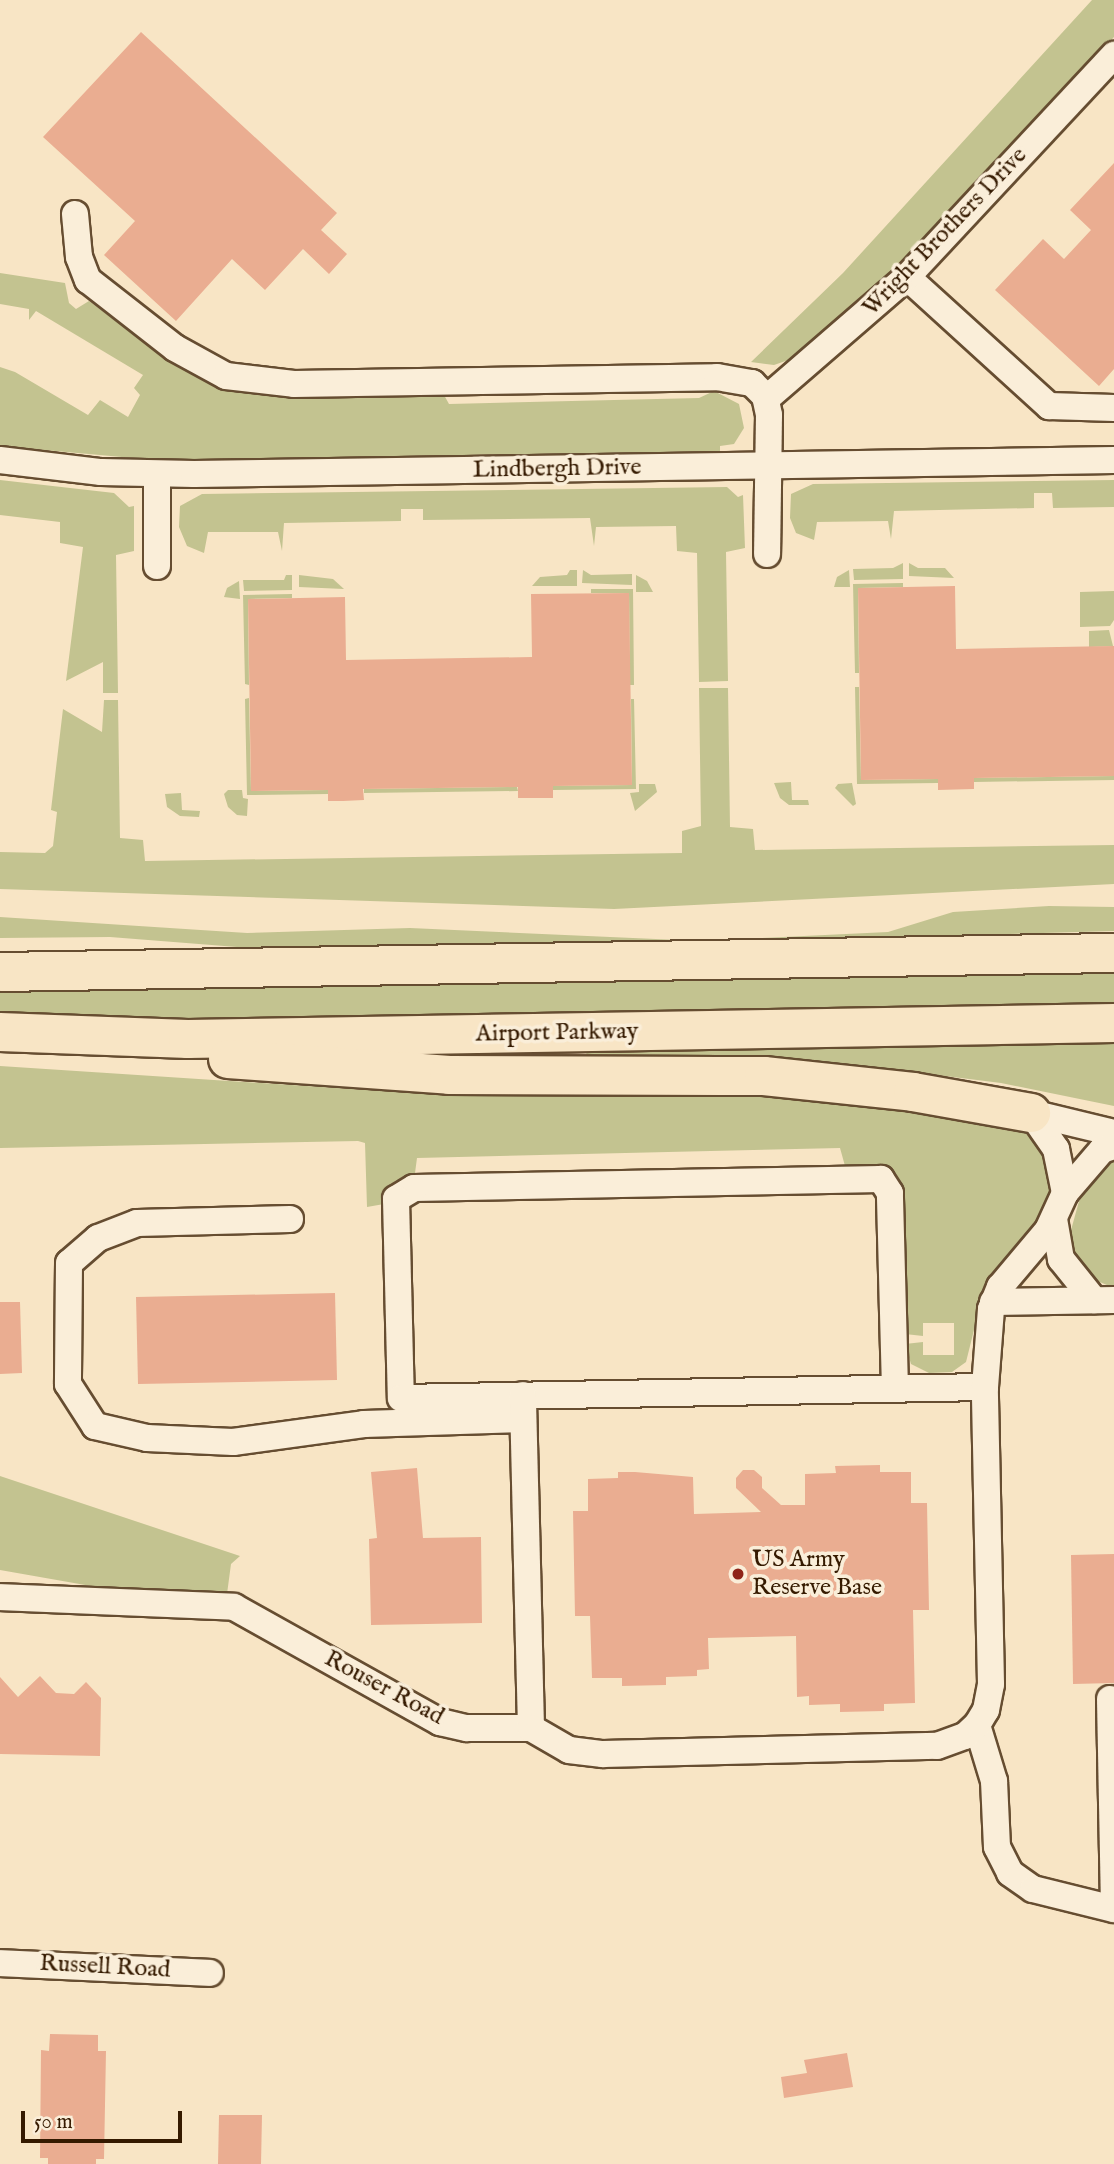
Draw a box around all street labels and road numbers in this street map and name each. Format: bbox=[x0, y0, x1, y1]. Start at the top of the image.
street label: Wright Brothers Drive bbox=[857, 141, 1033, 323]
street label: Lindbergh Drive bbox=[472, 453, 642, 485]
street label: Airport Parkway bbox=[475, 1017, 639, 1049]
street label: Rouser Road bbox=[319, 1644, 449, 1732]
street label: Russell Road bbox=[39, 1949, 171, 1985]

